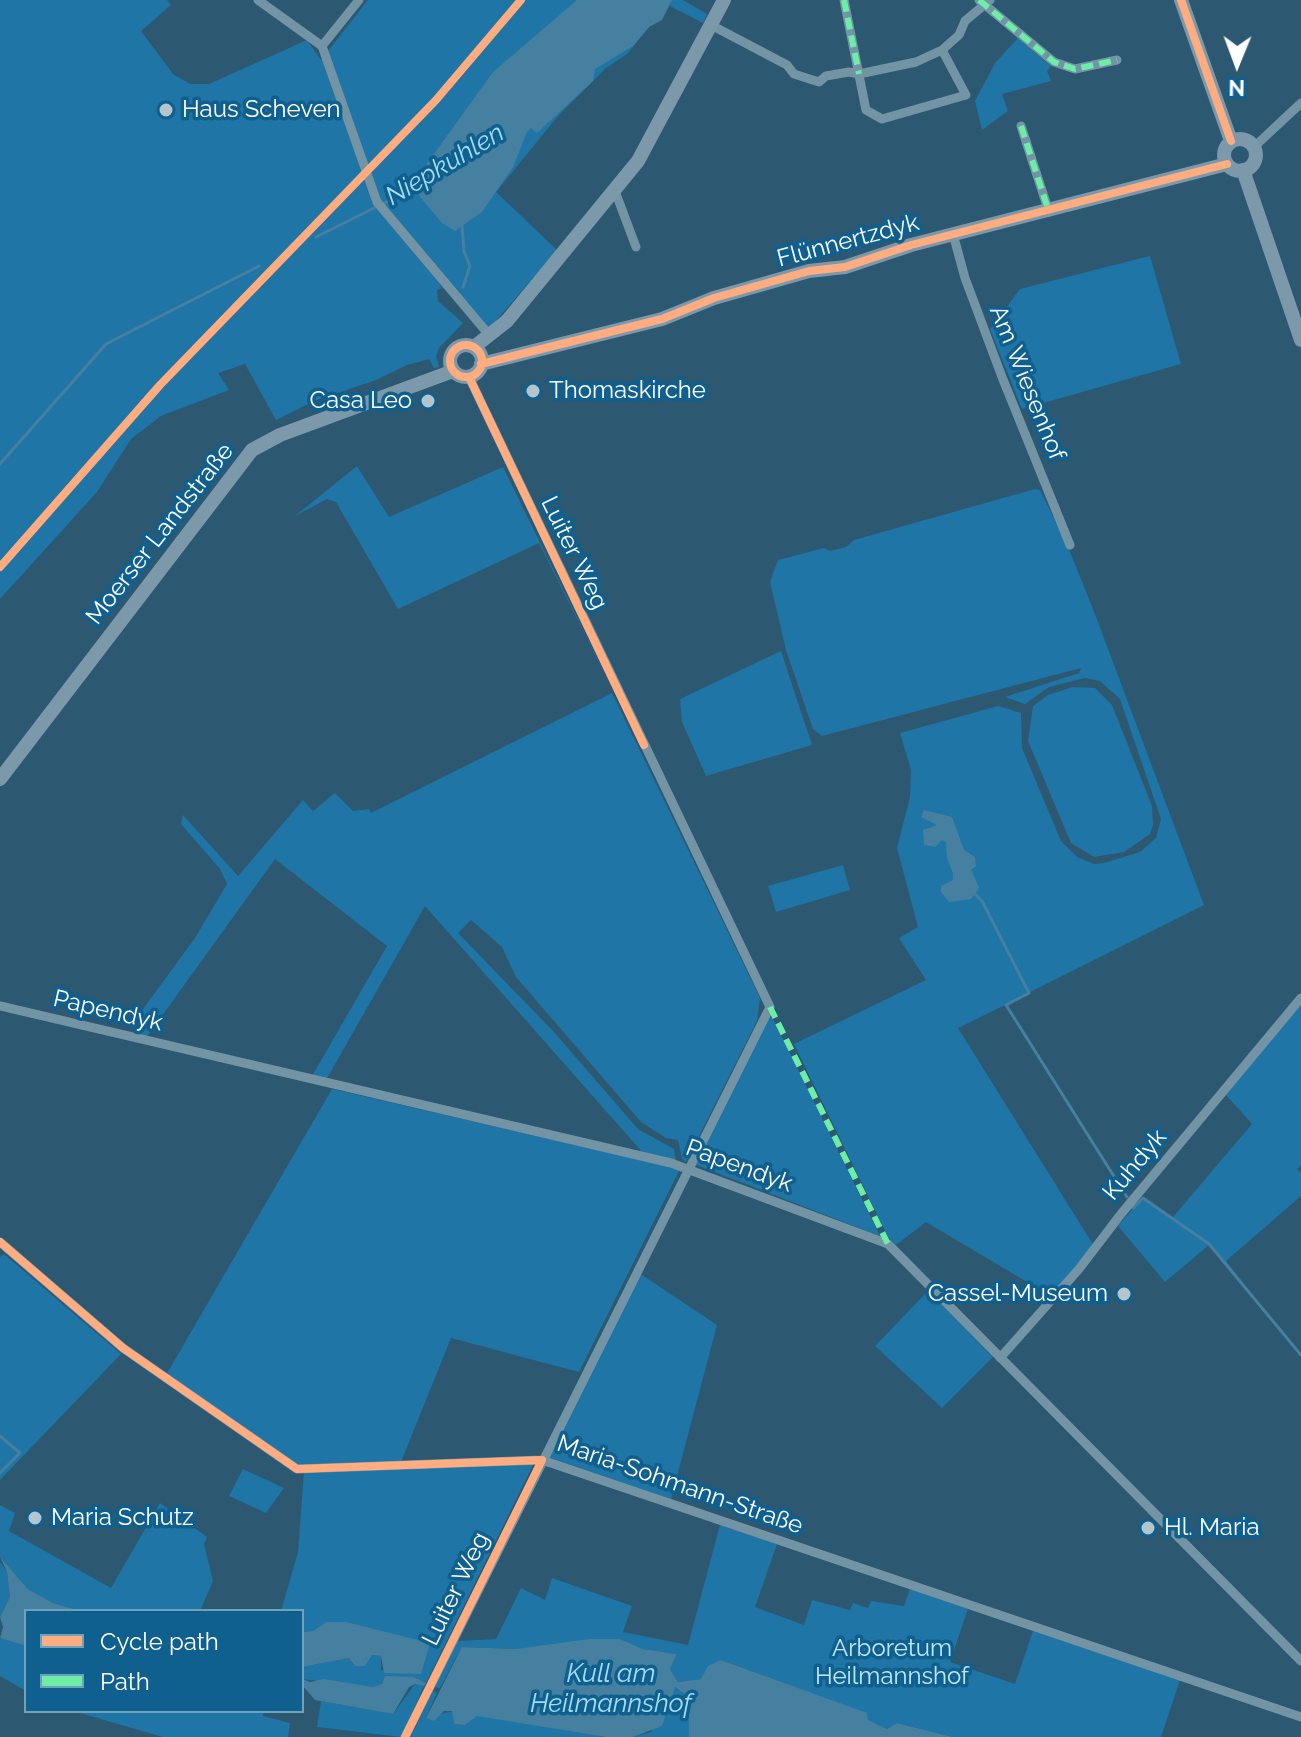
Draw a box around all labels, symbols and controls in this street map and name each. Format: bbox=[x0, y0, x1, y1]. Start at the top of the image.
north arrow bbox=[1197, 24, 1277, 104]
text: N bbox=[1228, 75, 1245, 101]
place label: Haus Scheven bbox=[182, 96, 341, 124]
marker: Haus Scheven bbox=[157, 101, 175, 119]
water label: Niepkuhlen bbox=[380, 117, 510, 213]
street label: Flünnertzdyk bbox=[774, 208, 922, 274]
street label: Am Wiesenhof bbox=[983, 301, 1071, 465]
place label: Thomaskirche bbox=[549, 377, 706, 405]
marker: Thomaskirche bbox=[524, 382, 542, 400]
place label: Casa Leo bbox=[310, 387, 412, 415]
marker: Casa Leo bbox=[419, 392, 437, 410]
street label: Moerser Landstraße bbox=[80, 438, 240, 630]
street label: Luiter Weg bbox=[534, 492, 614, 614]
street label: Papendyk bbox=[50, 984, 166, 1038]
street label: Kuhdyk bbox=[1097, 1124, 1173, 1206]
street label: Papendyk bbox=[682, 1133, 796, 1199]
place label: Cassel-Museum bbox=[928, 1280, 1108, 1308]
marker: Cassel-Museum bbox=[1115, 1285, 1133, 1303]
street label: Maria-Sohmann-Straße bbox=[553, 1429, 807, 1541]
place label: Maria Schutz bbox=[51, 1504, 194, 1532]
marker: Maria Schutz bbox=[26, 1509, 44, 1527]
place label: Hl. Maria bbox=[1164, 1514, 1260, 1542]
marker: Hl. Maria bbox=[1139, 1519, 1157, 1537]
street label: Luiter Weg bbox=[416, 1528, 496, 1650]
legend bbox=[24, 1609, 304, 1713]
text: Cycle path bbox=[100, 1627, 219, 1656]
park label: Arboretum Heilmannshof bbox=[815, 1635, 969, 1691]
water label: Kull am Heilmannshof bbox=[530, 1658, 692, 1720]
text: Path bbox=[100, 1667, 150, 1696]

